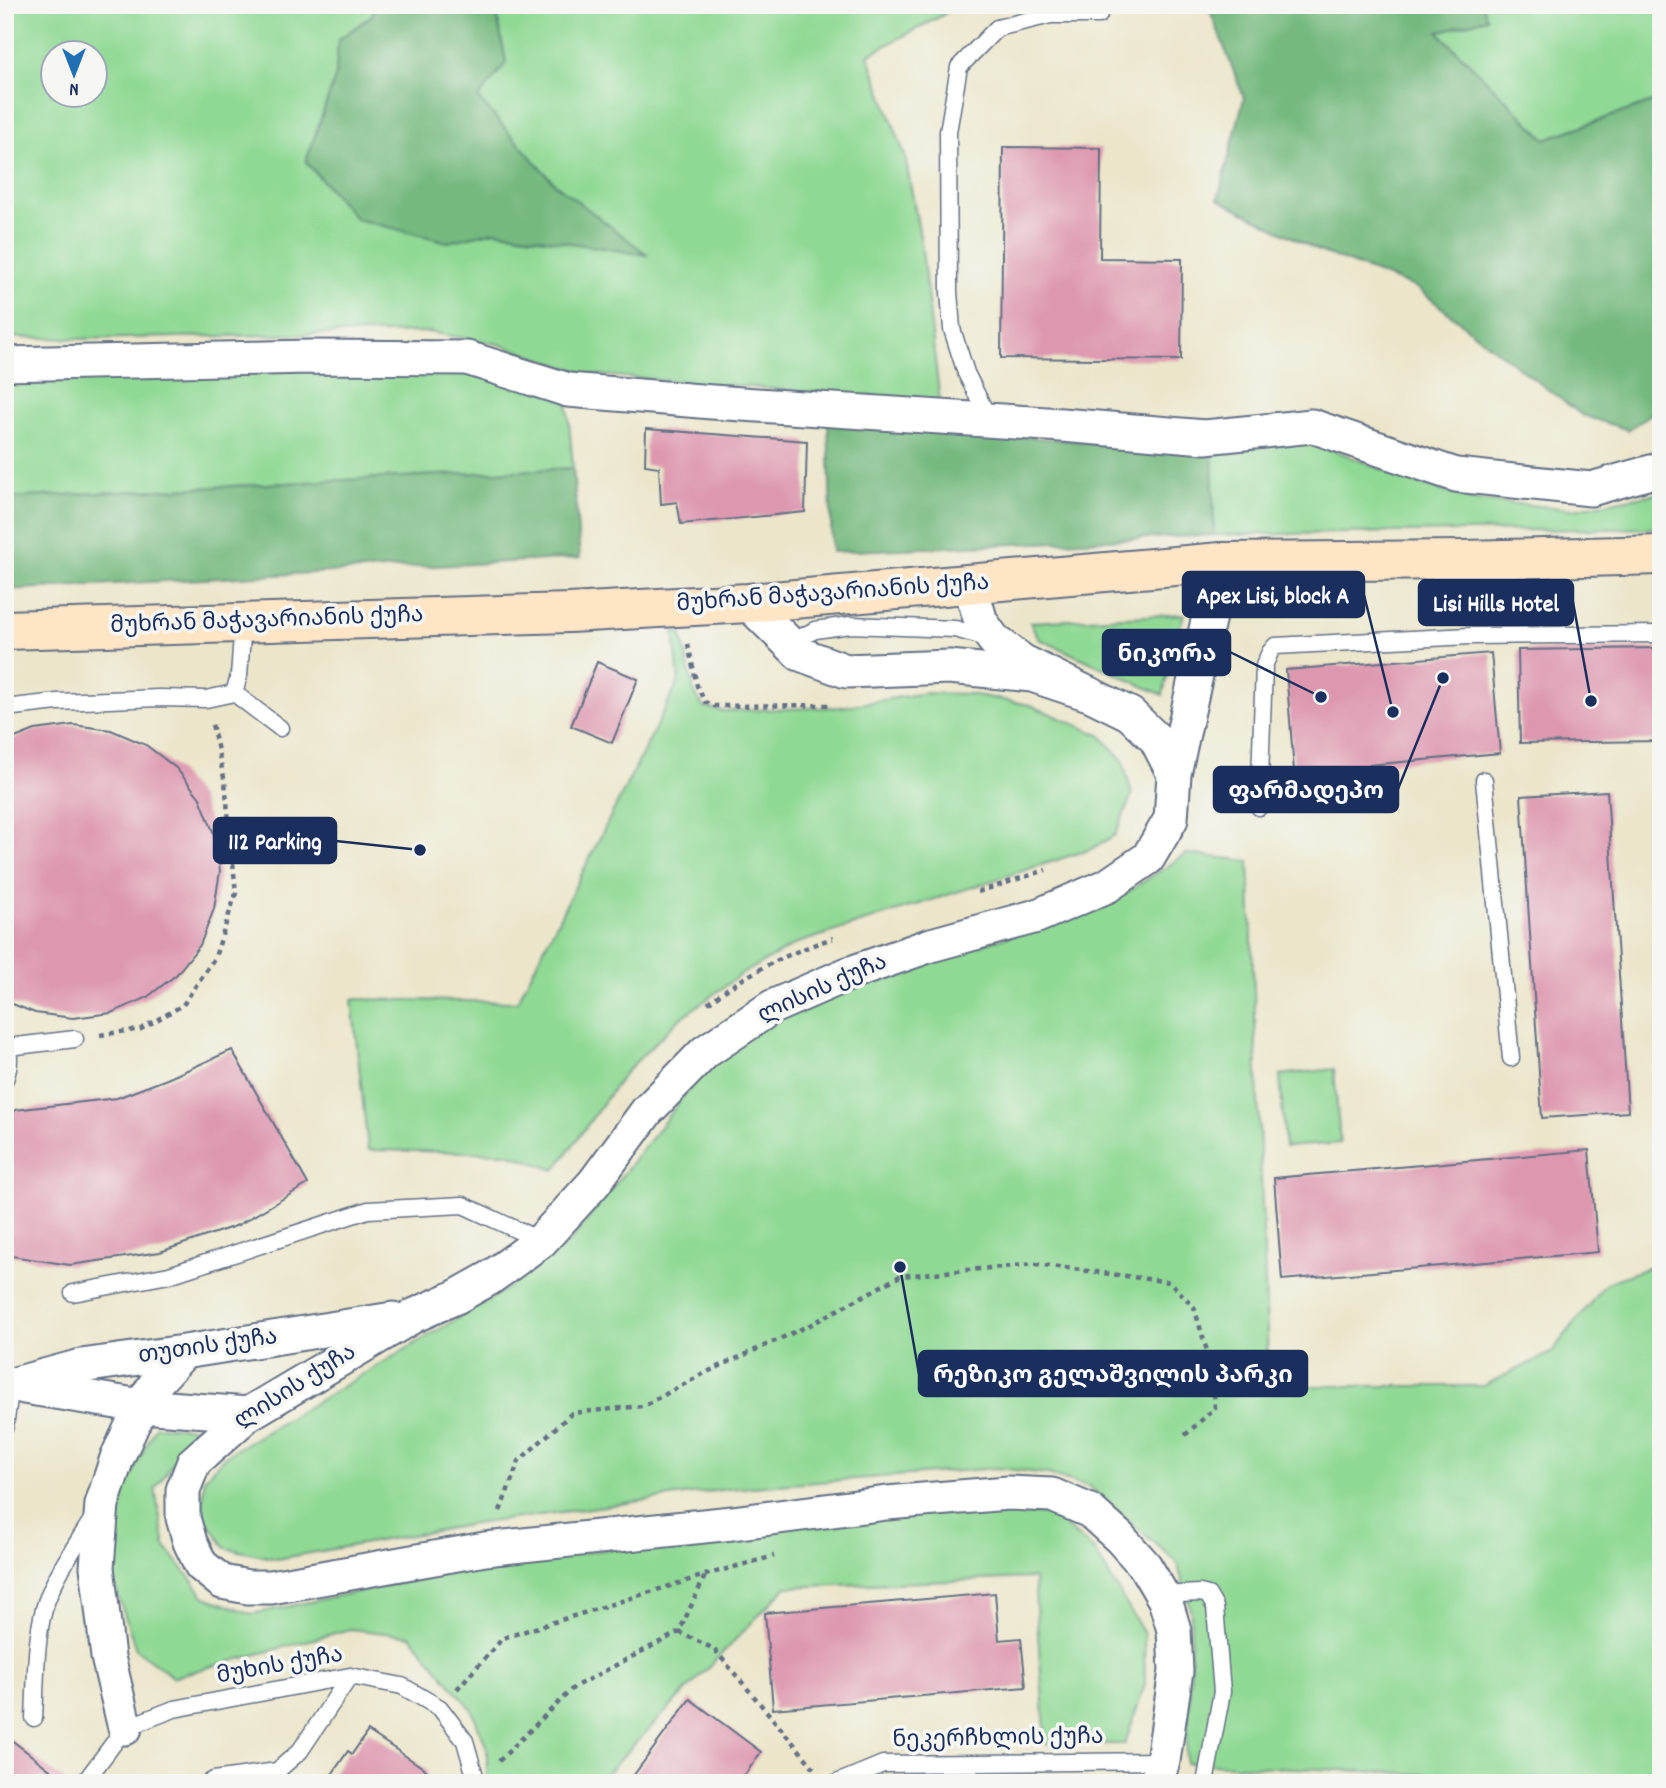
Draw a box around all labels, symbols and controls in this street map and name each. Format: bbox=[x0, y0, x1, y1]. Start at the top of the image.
north arrow bbox=[38, 38, 108, 108]
text: N bbox=[69, 74, 79, 101]
street label: მუხრან მაჭავარიანის ქუჩა bbox=[676, 568, 990, 622]
callout: Apex Lisi, block A bbox=[1183, 572, 1364, 617]
callout: Lisi Hills Hotel bbox=[1419, 580, 1573, 625]
text: Apex Lisi, block A bbox=[1197, 581, 1349, 615]
text: Lisi Hills Hotel bbox=[1433, 589, 1559, 623]
street label: მუხრან მაჭავარიანის ქუჩა bbox=[110, 600, 424, 644]
callout: ნიკორა bbox=[1103, 630, 1230, 675]
text: ნიკორა bbox=[1118, 639, 1216, 673]
callout: ფარმადეპო bbox=[1214, 767, 1398, 812]
text: ფარმადეპო bbox=[1228, 776, 1384, 810]
callout: 112 Parking bbox=[214, 818, 336, 863]
text: 112 Parking bbox=[228, 827, 322, 861]
street label: ლისის ქუჩა bbox=[753, 947, 893, 1033]
street label: თუთის ქუჩა bbox=[136, 1322, 280, 1374]
street label: ლისის ქუჩა bbox=[229, 1337, 363, 1439]
callout: რეზიკო გელაშვილის პარკი bbox=[919, 1351, 1307, 1396]
text: რეზიკო გელაშვილის პარკი bbox=[933, 1360, 1293, 1394]
street label: მუხის ქუჩა bbox=[214, 1640, 346, 1694]
street label: ნეკერჩხლის ქუჩა bbox=[892, 1722, 1104, 1758]

